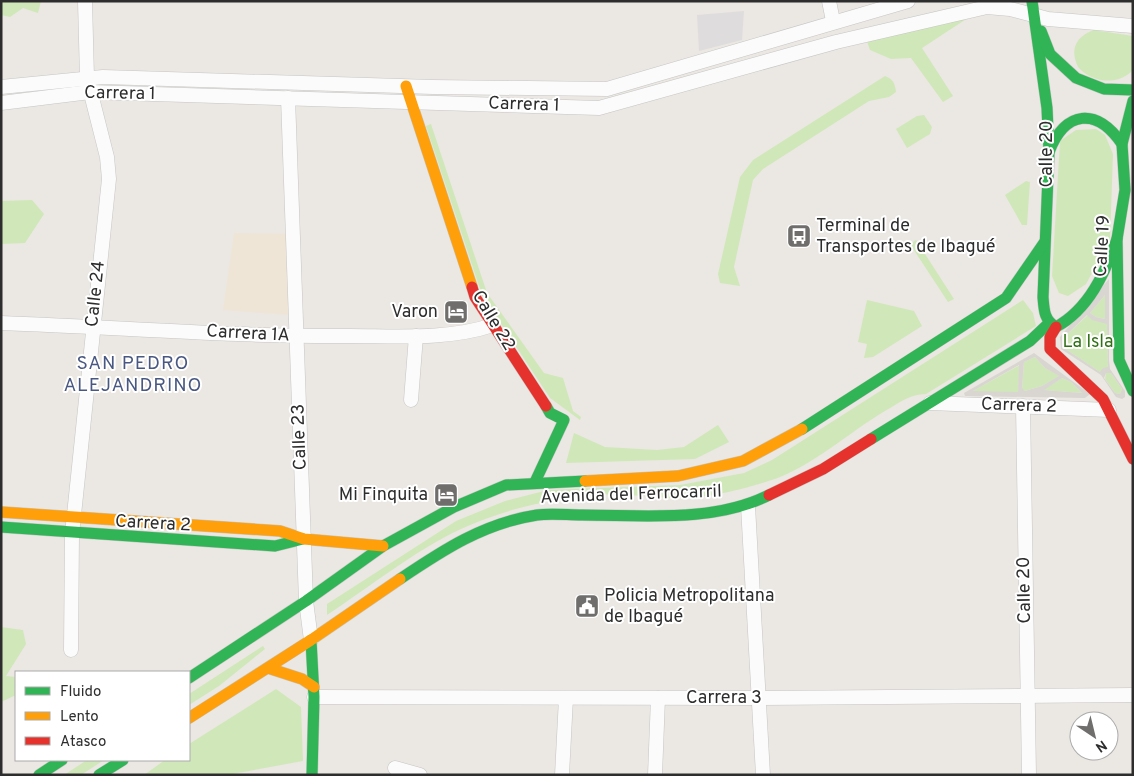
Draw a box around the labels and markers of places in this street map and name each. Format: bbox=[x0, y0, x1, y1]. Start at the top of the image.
place label: Terminal de Transportes de Ibagué bbox=[816, 215, 995, 259]
bus stop icon: Terminal de Transportes de Ibagué bbox=[786, 223, 812, 249]
hotel icon: Varon bbox=[443, 299, 469, 325]
place label: Varon bbox=[391, 301, 438, 324]
hotel icon: Mi Finquita bbox=[433, 482, 459, 508]
place label: Mi Finquita bbox=[339, 484, 428, 507]
place label: Policia Metropolitana de Ibagué bbox=[604, 585, 774, 629]
public building icon: Policia Metropolitana de Ibagué bbox=[574, 593, 600, 619]

